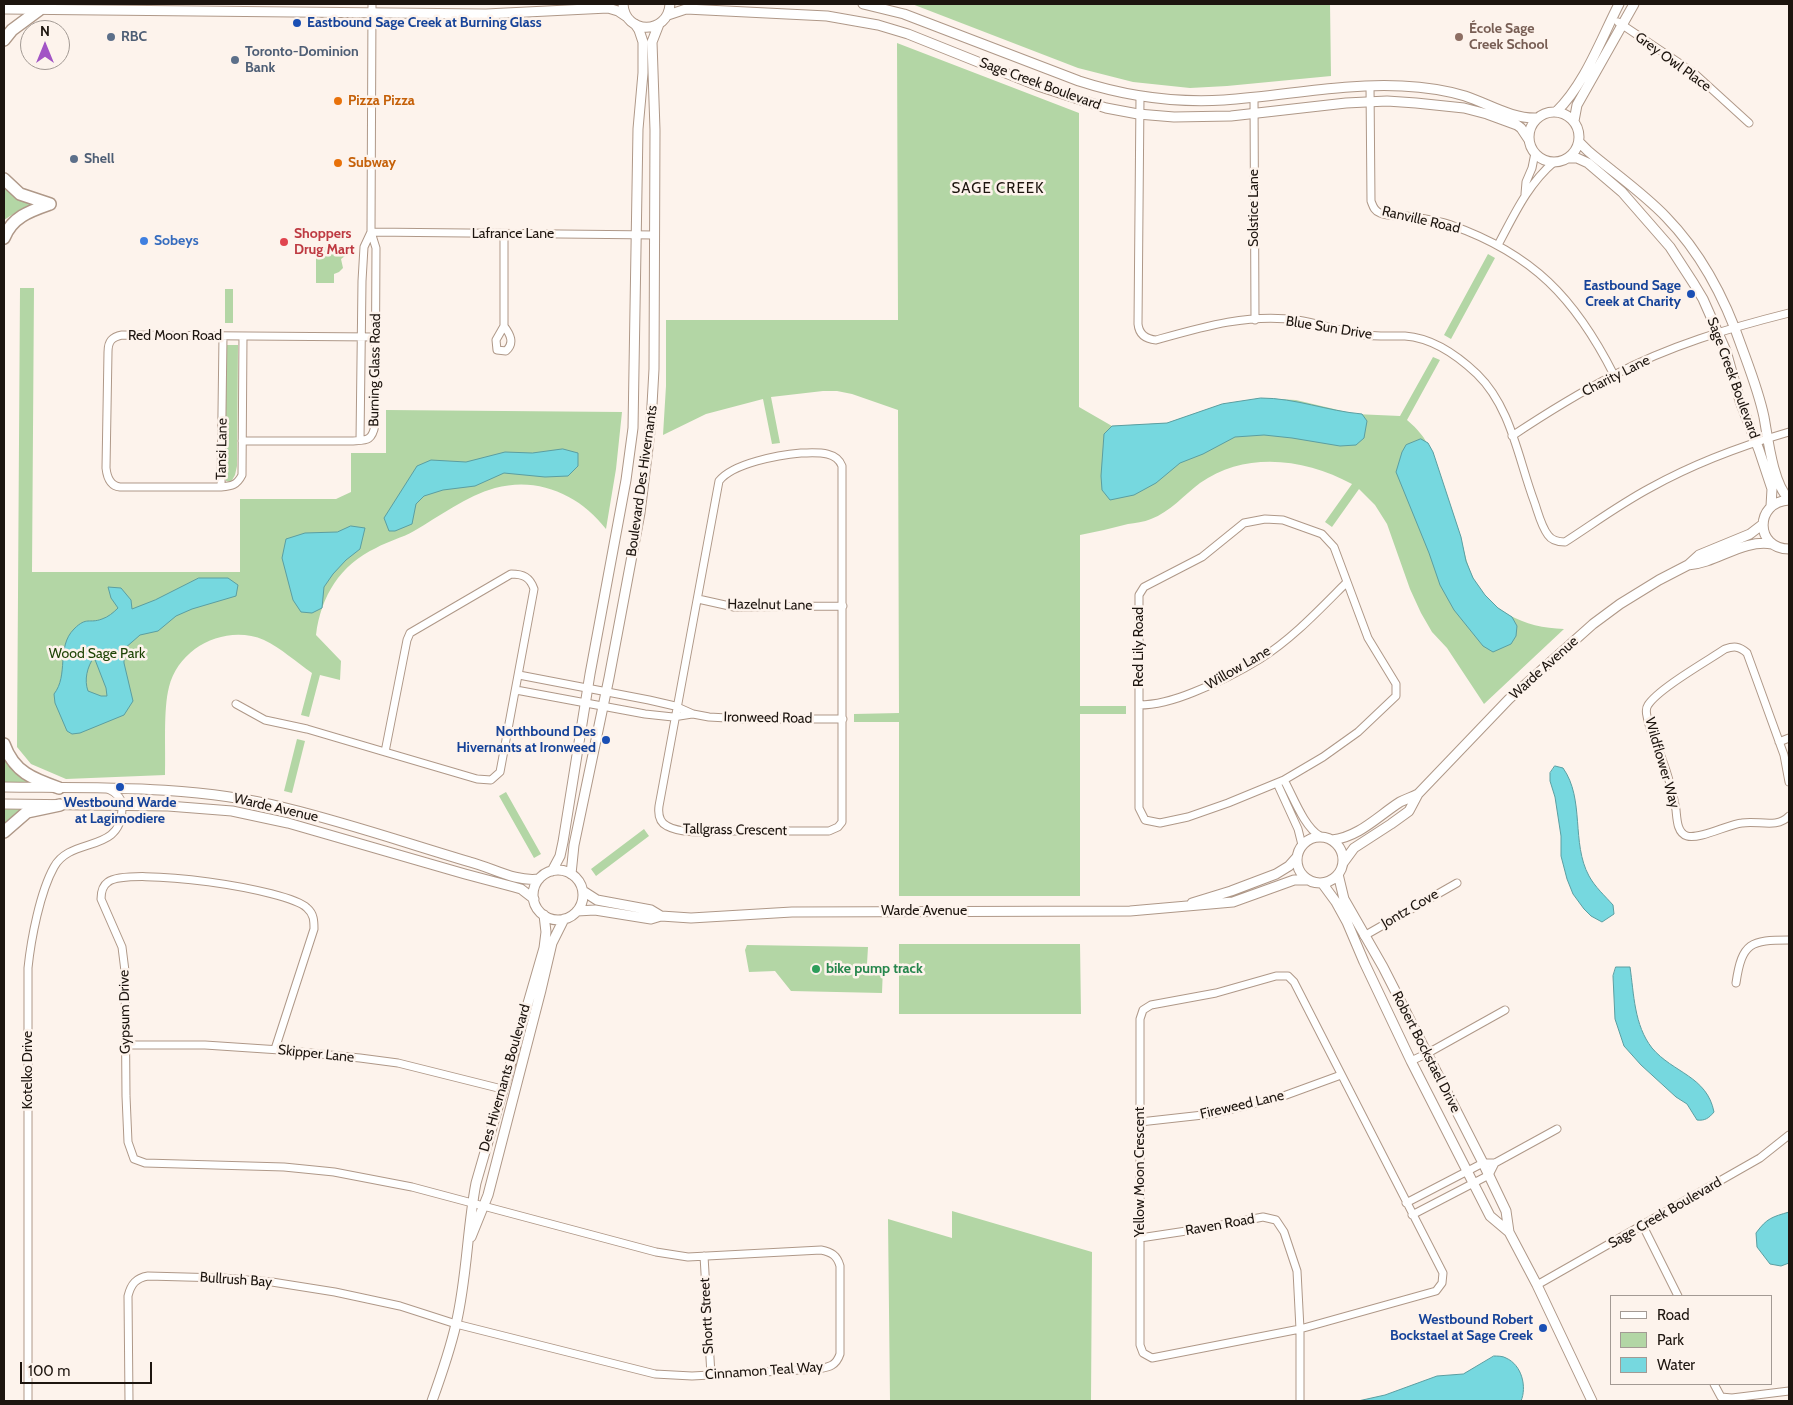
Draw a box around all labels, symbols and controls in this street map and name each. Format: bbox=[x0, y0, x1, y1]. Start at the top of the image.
place label: Eastbound Sage Creek at Burning Glass bbox=[307, 15, 542, 31]
marker: Eastbound Sage Creek at Burning Glass bbox=[291, 17, 303, 29]
north arrow bbox=[20, 20, 70, 70]
place label: École Sage Creek School bbox=[1469, 21, 1548, 54]
text: N bbox=[40, 22, 50, 40]
place label: RBC bbox=[121, 29, 147, 45]
street label: Grey Owl Place bbox=[1632, 29, 1714, 95]
marker: RBC bbox=[105, 31, 117, 43]
marker: École Sage Creek School bbox=[1453, 31, 1465, 43]
place label: Toronto-Dominion Bank bbox=[245, 44, 359, 76]
marker: Toronto-Dominion Bank bbox=[229, 54, 241, 66]
street label: Sage Creek Boulevard bbox=[977, 54, 1103, 114]
place label: Pizza Pizza bbox=[348, 93, 415, 109]
marker: Pizza Pizza bbox=[332, 95, 344, 107]
place label: Shell bbox=[84, 151, 114, 167]
marker: Shell bbox=[68, 153, 80, 165]
place label: Subway bbox=[348, 155, 396, 171]
marker: Subway bbox=[332, 157, 344, 169]
street label: Solstice Lane bbox=[1246, 169, 1262, 247]
district label: SAGE CREEK bbox=[950, 180, 1046, 198]
street label: Ranville Road bbox=[1380, 203, 1462, 237]
place label: Shoppers Drug Mart bbox=[294, 226, 354, 258]
street label: Lafrance Lane bbox=[472, 226, 554, 242]
place label: Sobeys bbox=[154, 233, 199, 249]
marker: Sobeys bbox=[138, 235, 150, 247]
marker: Shoppers Drug Mart bbox=[278, 236, 290, 248]
place label: Eastbound Sage Creek at Charity bbox=[1584, 278, 1681, 310]
marker: Eastbound Sage Creek at Charity bbox=[1685, 288, 1697, 300]
street label: Burning Glass Road bbox=[366, 313, 384, 427]
street label: Blue Sun Drive bbox=[1285, 313, 1373, 343]
street label: Sage Creek Boulevard bbox=[1703, 315, 1763, 441]
street label: Red Moon Road bbox=[128, 328, 222, 344]
street label: Charity Lane bbox=[1579, 352, 1653, 400]
street label: Boulevard Des Hivernants bbox=[623, 404, 661, 558]
street label: Tansi Lane bbox=[213, 418, 231, 480]
street label: Hazelnut Lane bbox=[727, 596, 813, 614]
street label: Red Lily Road bbox=[1131, 607, 1147, 687]
street label: Warde Avenue bbox=[1506, 633, 1582, 703]
street label: Willow Lane bbox=[1202, 643, 1274, 693]
park label: Wood Sage Park bbox=[49, 646, 145, 662]
street label: Ironweed Road bbox=[723, 709, 813, 727]
street label: Wildflower Way bbox=[1641, 716, 1683, 810]
place label: Northbound Des Hivernants at Ironweed bbox=[456, 724, 596, 756]
marker: Northbound Des Hivernants at Ironweed bbox=[600, 734, 612, 746]
marker: Westbound Warde at Lagimodiere bbox=[114, 781, 126, 793]
street label: Warde Avenue bbox=[232, 790, 320, 826]
place label: Westbound Warde at Lagimodiere bbox=[63, 795, 177, 828]
street label: Tallgrass Crescent bbox=[683, 821, 787, 839]
street label: Jontz Cove bbox=[1378, 886, 1442, 932]
street label: Warde Avenue bbox=[881, 903, 967, 919]
place label: bike pump track bbox=[826, 961, 923, 977]
marker: bike pump track bbox=[810, 963, 822, 975]
street label: Gypsum Drive bbox=[116, 970, 134, 1054]
street label: Robert Bockstael Drive bbox=[1388, 988, 1464, 1116]
street label: Des Hivernants Boulevard bbox=[476, 1002, 534, 1154]
street label: Kotelko Drive bbox=[20, 1031, 36, 1109]
street label: Skipper Lane bbox=[277, 1042, 355, 1066]
street label: Fireweed Lane bbox=[1198, 1087, 1286, 1123]
street label: Yellow Moon Crescent bbox=[1132, 1107, 1148, 1237]
street label: Sage Creek Boulevard bbox=[1605, 1174, 1725, 1252]
street label: Raven Road bbox=[1184, 1211, 1256, 1239]
street label: Bullrush Bay bbox=[199, 1269, 273, 1291]
street label: Shortt Street bbox=[697, 1277, 717, 1355]
legend bbox=[1610, 1295, 1773, 1385]
text: Road bbox=[1657, 1306, 1690, 1324]
place label: Westbound Robert Bockstael at Sage Creek bbox=[1390, 1312, 1533, 1344]
marker: Westbound Robert Bockstael at Sage Creek bbox=[1537, 1322, 1549, 1334]
text: Park bbox=[1657, 1331, 1684, 1349]
scale bar bbox=[22, 1352, 155, 1384]
text: Water bbox=[1657, 1356, 1695, 1374]
street label: Cinnamon Teal Way bbox=[704, 1358, 824, 1384]
text: 100 m bbox=[28, 1362, 70, 1380]

